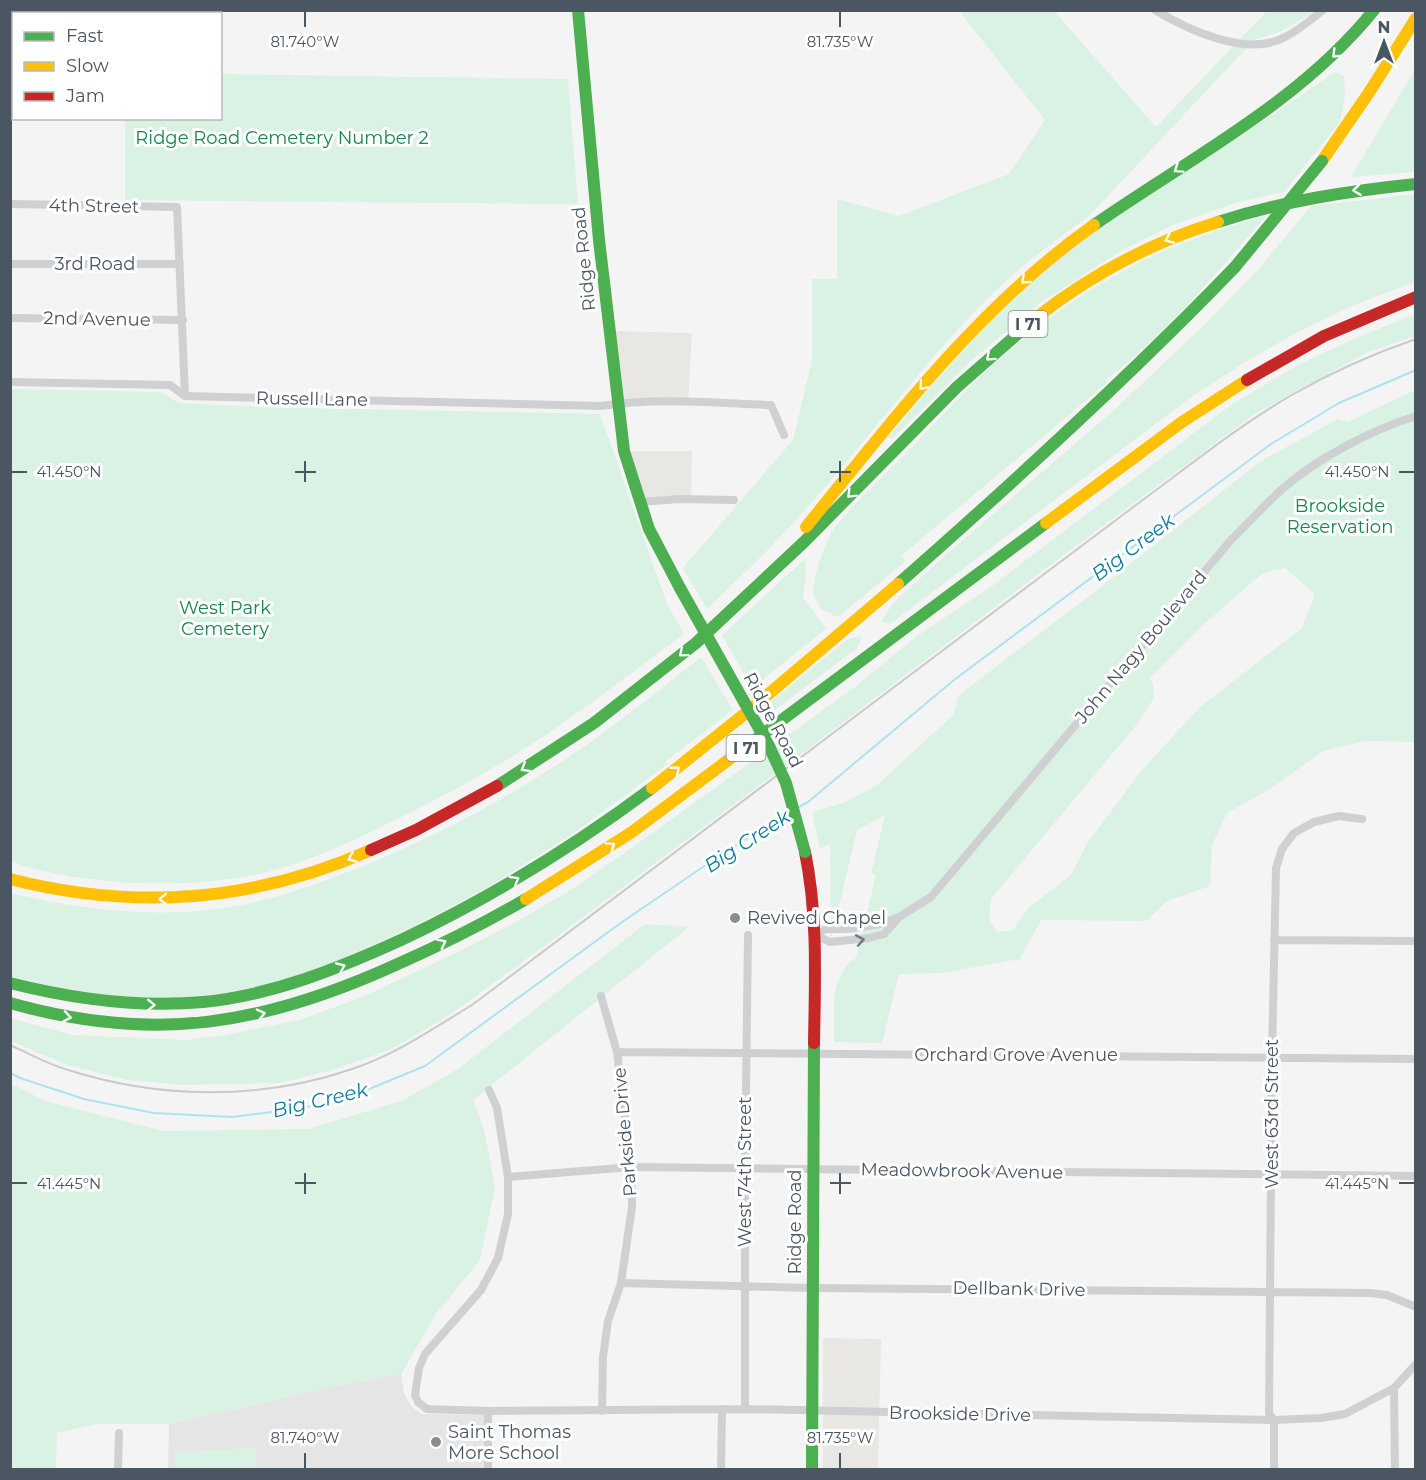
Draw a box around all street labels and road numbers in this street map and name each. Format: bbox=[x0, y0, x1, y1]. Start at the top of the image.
street label: 4th Street bbox=[49, 194, 139, 218]
street label: Ridge Road bbox=[568, 206, 600, 312]
street label: 3rd Road bbox=[54, 253, 136, 275]
street label: 2nd Avenue bbox=[43, 307, 151, 331]
road number: I 71 bbox=[1008, 311, 1048, 337]
street label: Russell Lane bbox=[256, 387, 368, 411]
street label: John Nagy Boulevard bbox=[1070, 566, 1211, 729]
street label: Ridge Road bbox=[739, 668, 807, 772]
road number: I 71 bbox=[726, 735, 766, 761]
street label: West 63rd Street bbox=[1261, 1039, 1283, 1189]
street label: Orchard Grove Avenue bbox=[914, 1044, 1118, 1066]
street label: Parkside Drive bbox=[608, 1066, 642, 1197]
street label: West 74th Street bbox=[734, 1097, 756, 1247]
street label: Meadowbrook Avenue bbox=[861, 1158, 1064, 1184]
street label: Ridge Road bbox=[784, 1169, 806, 1275]
street label: Dellbank Drive bbox=[952, 1277, 1086, 1301]
street label: Brookside Drive bbox=[889, 1402, 1031, 1426]

